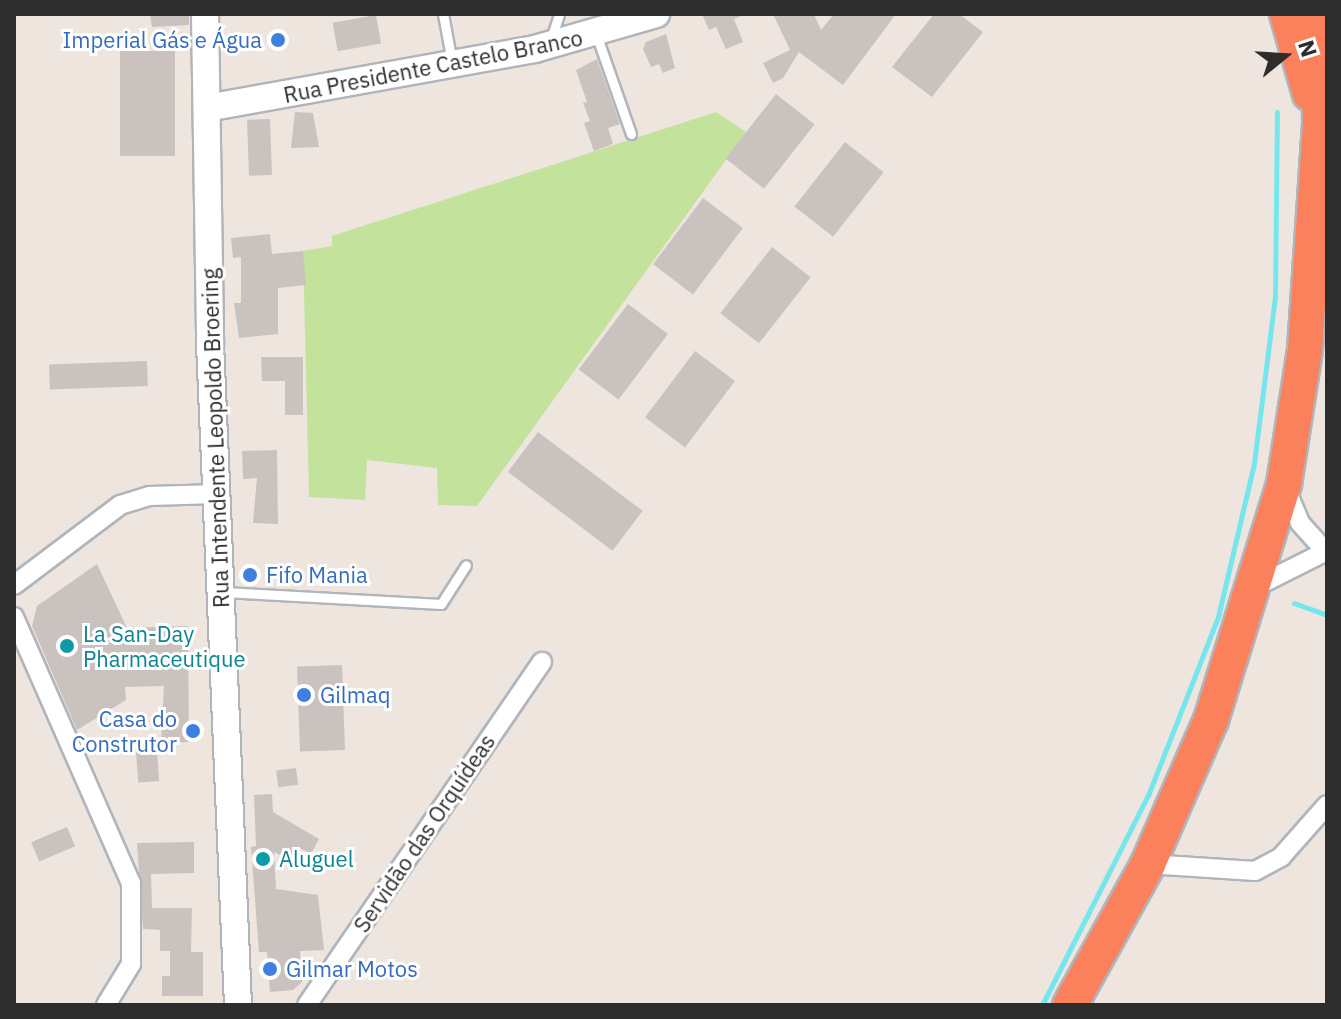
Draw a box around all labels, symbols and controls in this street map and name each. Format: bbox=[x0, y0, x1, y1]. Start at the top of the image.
north arrow bbox=[1245, 16, 1325, 96]
street label: Rua Presidente Castelo Branco bbox=[281, 24, 585, 108]
place label: Imperial Gás e Água bbox=[63, 27, 262, 53]
marker: Imperial Gás e Água bbox=[269, 31, 287, 49]
text: N bbox=[1292, 36, 1325, 60]
street label: Rua Intendente Leopoldo Broering bbox=[196, 268, 234, 608]
place label: Fifo Mania bbox=[266, 562, 368, 588]
marker: Fifo Mania bbox=[241, 566, 259, 584]
place label: La San-Day Pharmaceutique bbox=[83, 620, 246, 672]
marker: La San-Day Pharmaceutique bbox=[58, 637, 76, 655]
place label: Gilmaq bbox=[320, 682, 390, 708]
marker: Gilmaq bbox=[295, 686, 313, 704]
place label: Casa do Construtor bbox=[72, 705, 177, 756]
marker: Casa do Construtor bbox=[184, 722, 202, 740]
street label: Servidão das Orquídeas bbox=[348, 729, 500, 937]
place label: Aluguel bbox=[279, 846, 354, 872]
marker: Aluguel bbox=[254, 850, 272, 868]
place label: Gilmar Motos bbox=[286, 956, 418, 982]
marker: Gilmar Motos bbox=[261, 960, 279, 978]

